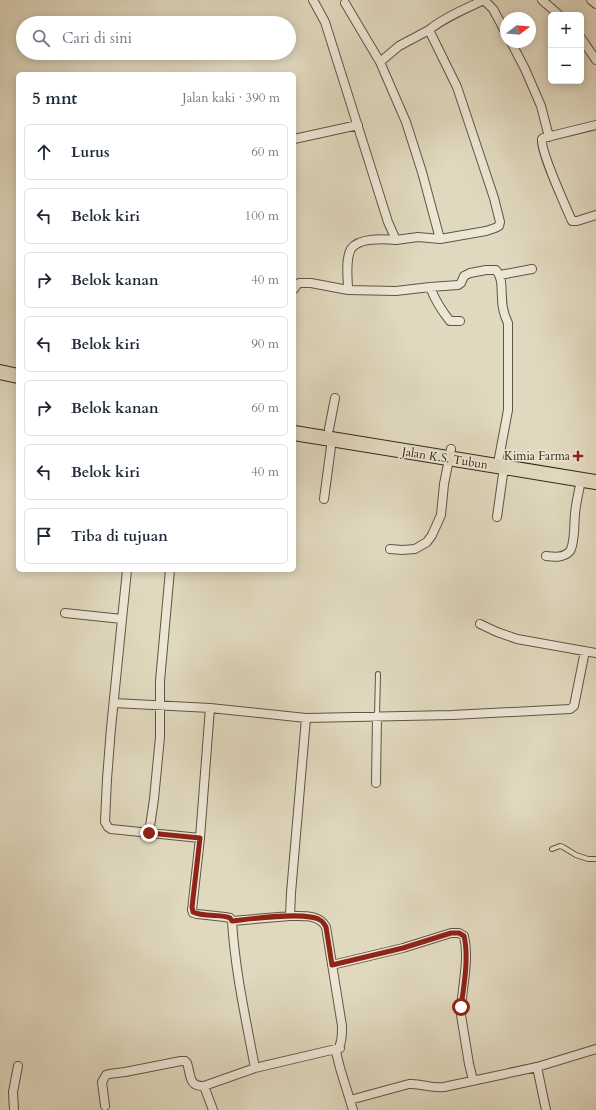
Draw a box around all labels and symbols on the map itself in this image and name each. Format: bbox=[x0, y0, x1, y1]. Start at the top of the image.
north arrow bbox=[500, 12, 536, 48]
street label: Jalan K.S. Tubun bbox=[399, 443, 489, 473]
place label: Kimia Farma bbox=[504, 448, 571, 464]
marker: Kimia Farma bbox=[573, 451, 583, 461]
route end bbox=[140, 824, 158, 842]
route start bbox=[452, 998, 470, 1016]

